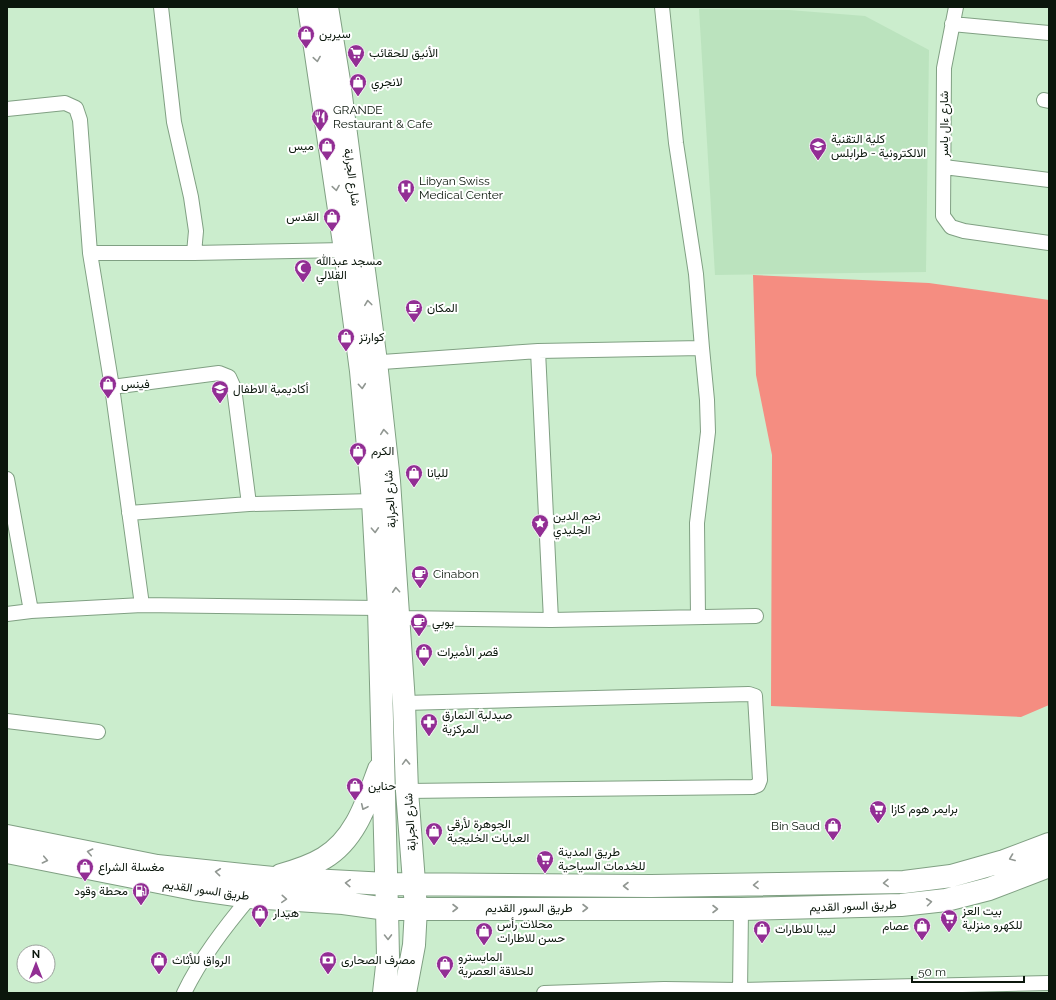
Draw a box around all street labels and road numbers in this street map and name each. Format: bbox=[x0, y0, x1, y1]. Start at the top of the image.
street label: شارع ءال ياسر bbox=[937, 91, 953, 158]
street label: شارع الجرابة bbox=[339, 147, 363, 207]
street label: شارع الجرابة bbox=[381, 469, 401, 528]
street label: شارع الجرابة bbox=[401, 792, 421, 851]
street label: طريق السور القديم bbox=[162, 877, 250, 904]
street label: طريق السور القديم bbox=[809, 897, 897, 916]
street label: طريق السور القديم bbox=[485, 901, 573, 916]

